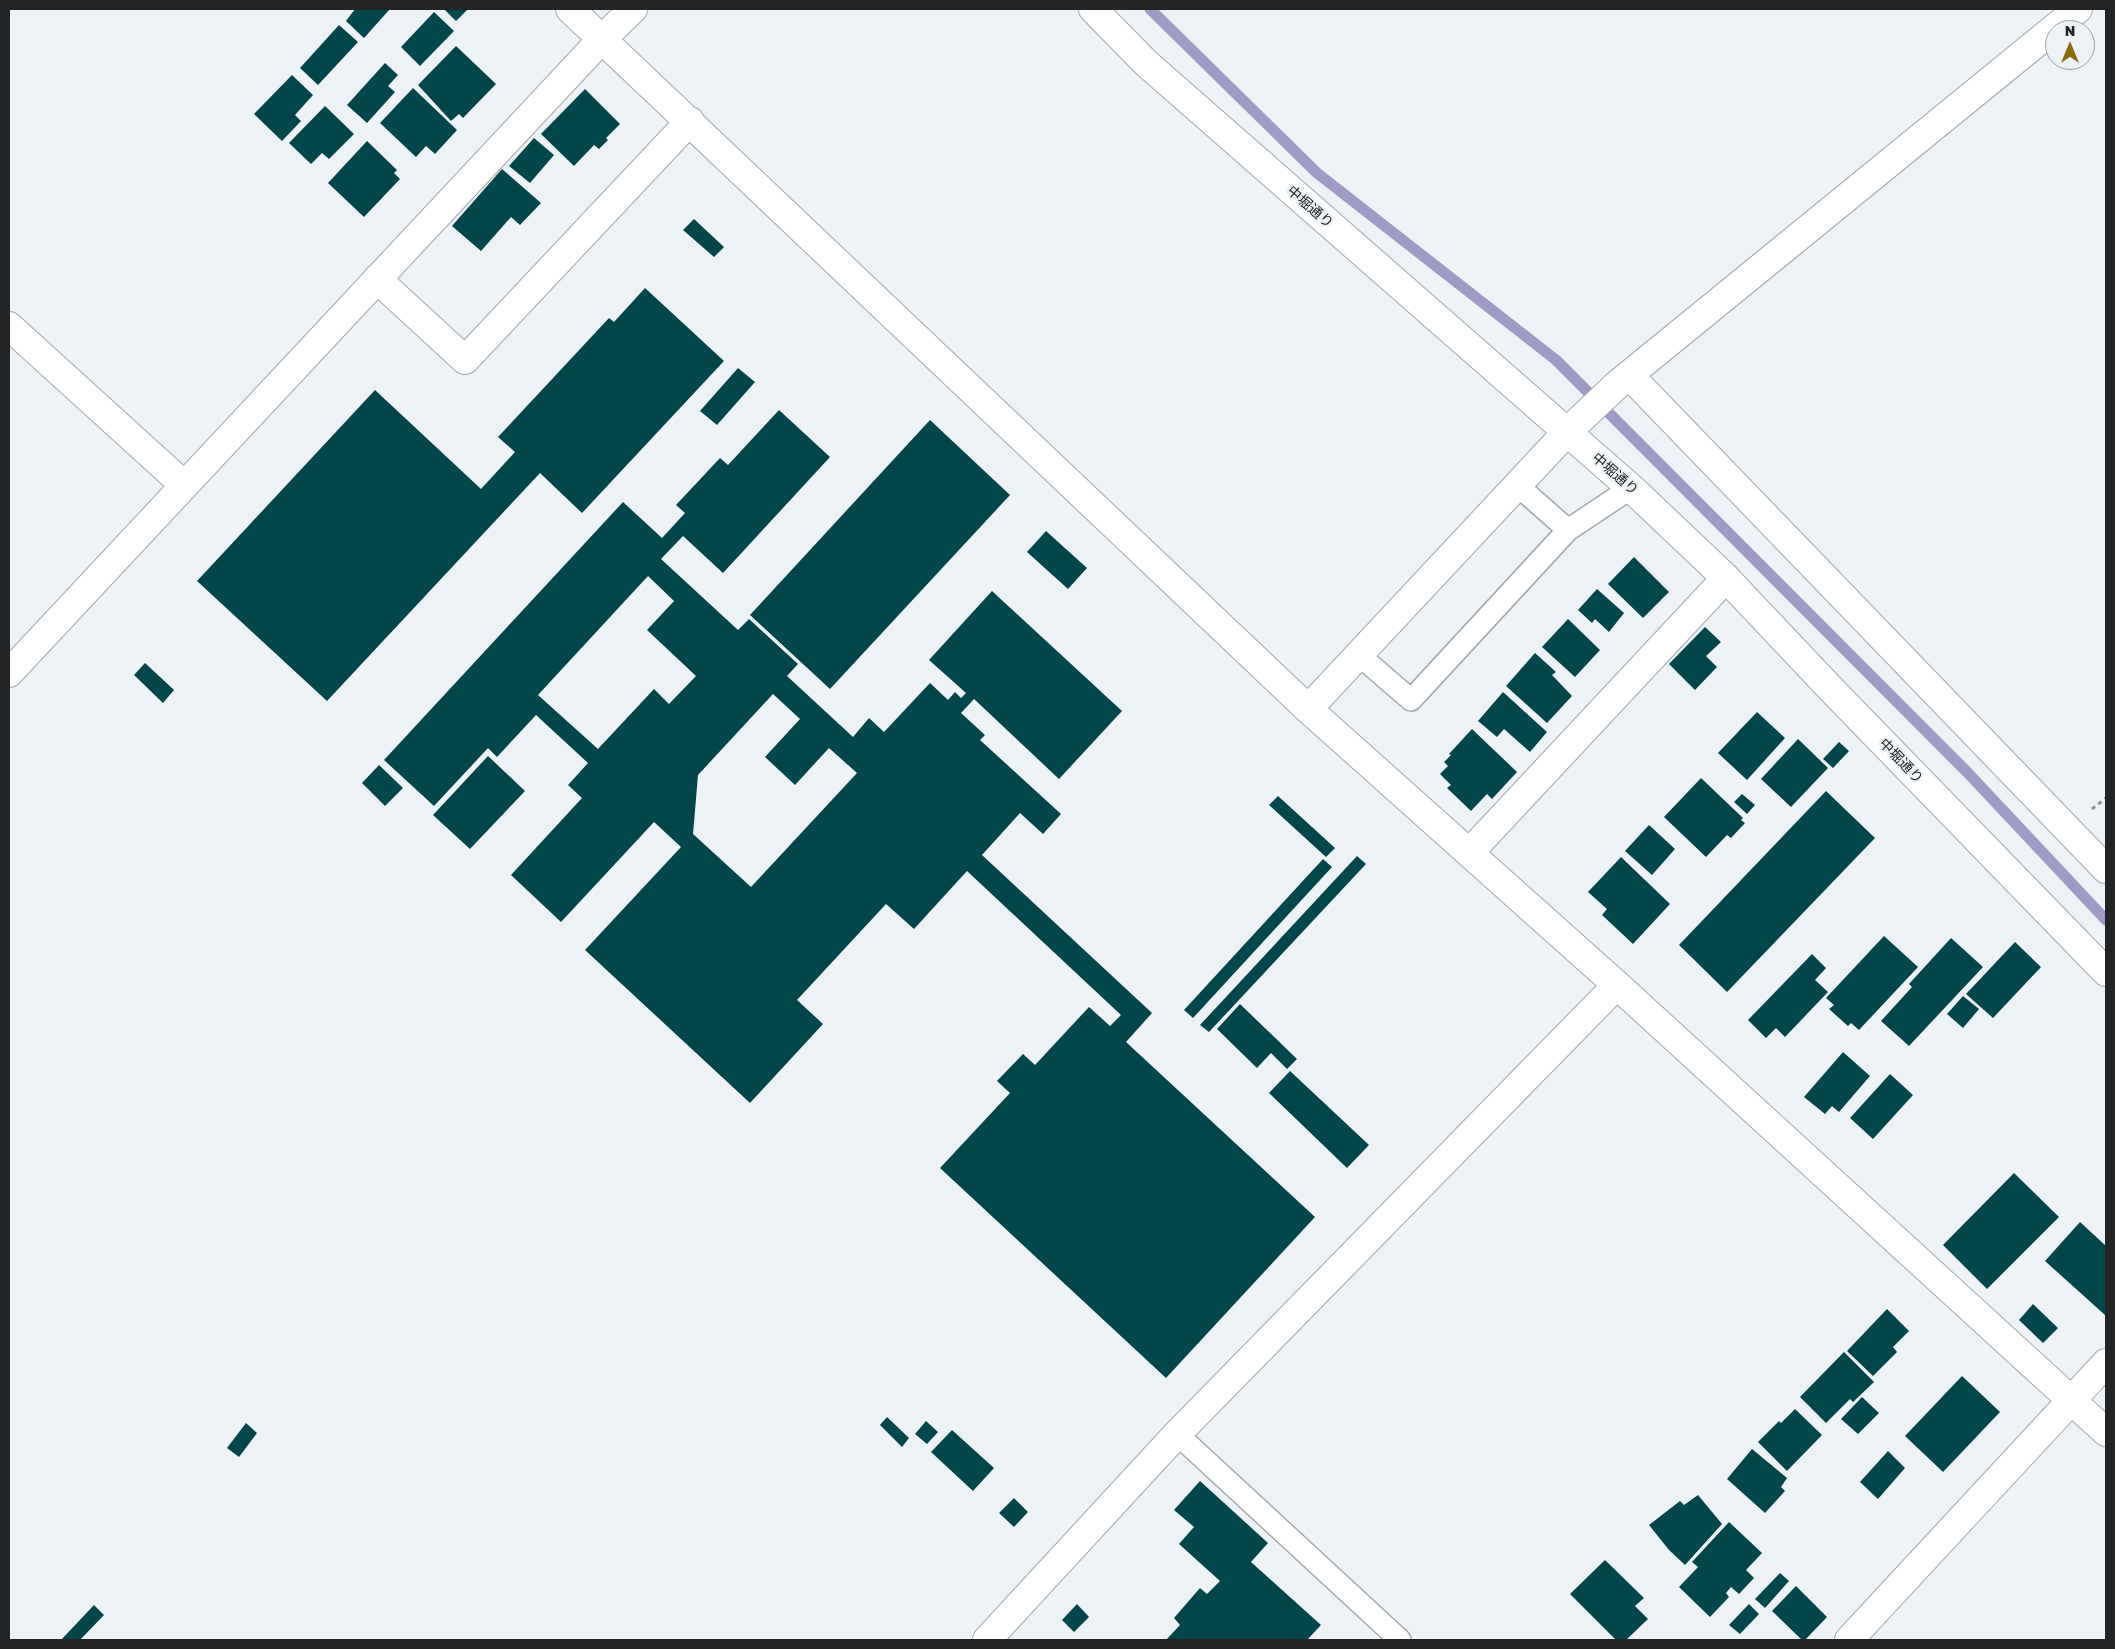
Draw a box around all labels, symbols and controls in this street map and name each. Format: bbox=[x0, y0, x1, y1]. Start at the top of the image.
north arrow bbox=[2045, 20, 2095, 70]
text: N bbox=[2065, 22, 2075, 39]
street label: 中堀通り bbox=[1283, 182, 1337, 232]
street label: 中堀通り bbox=[1588, 449, 1642, 499]
street label: 中堀通り bbox=[1876, 735, 1926, 787]

